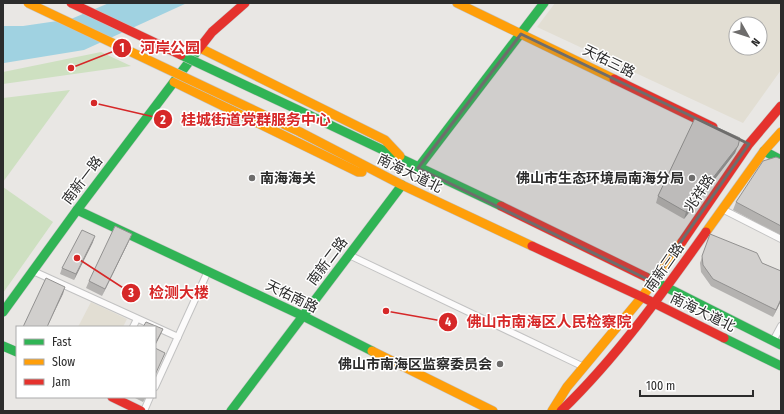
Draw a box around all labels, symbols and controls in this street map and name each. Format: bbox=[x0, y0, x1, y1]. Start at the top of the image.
north arrow bbox=[728, 16, 768, 56]
callout: 河岸公园 bbox=[112, 35, 208, 62]
text: N bbox=[748, 35, 763, 49]
text: 河岸公园 bbox=[140, 39, 200, 57]
text: 1 bbox=[119, 41, 125, 55]
street label: 天佑三路 bbox=[580, 42, 638, 81]
callout: 桂城街道党群服务中心 bbox=[153, 106, 339, 133]
text: 桂城街道党群服务中心 bbox=[181, 111, 331, 129]
text: 2 bbox=[159, 113, 166, 127]
street label: 南海大道北 bbox=[375, 150, 445, 196]
street label: 南新一路 bbox=[59, 153, 106, 208]
place label: 南海海关 bbox=[260, 170, 316, 187]
place label: 佛山市生态环境局南海分局 bbox=[516, 170, 684, 187]
street label: 兆祥路 bbox=[681, 171, 718, 215]
marker: 南海海关 bbox=[247, 173, 257, 183]
marker: 佛山市生态环境局南海分局 bbox=[687, 173, 697, 183]
street label: 南新二路 bbox=[304, 234, 351, 289]
street label: 南新三路 bbox=[641, 239, 687, 295]
street label: 天佑南路 bbox=[263, 277, 321, 316]
callout: 检测大楼 bbox=[121, 279, 217, 306]
text: 检测大楼 bbox=[149, 284, 209, 302]
text: 3 bbox=[127, 286, 134, 300]
street label: 南海大道北 bbox=[668, 289, 738, 335]
callout: 佛山市南海区人民检察院 bbox=[438, 309, 639, 336]
text: 佛山市南海区人民检察院 bbox=[466, 313, 632, 331]
text: 4 bbox=[445, 315, 451, 329]
legend bbox=[16, 326, 156, 398]
text: Fast bbox=[52, 335, 71, 349]
text: Slow bbox=[52, 355, 75, 369]
place label: 佛山市南海区监察委员会 bbox=[338, 356, 492, 373]
marker: 佛山市南海区监察委员会 bbox=[495, 359, 505, 369]
scale bar bbox=[640, 372, 753, 398]
text: Jam bbox=[52, 375, 70, 389]
text: 100 m bbox=[646, 379, 675, 393]

